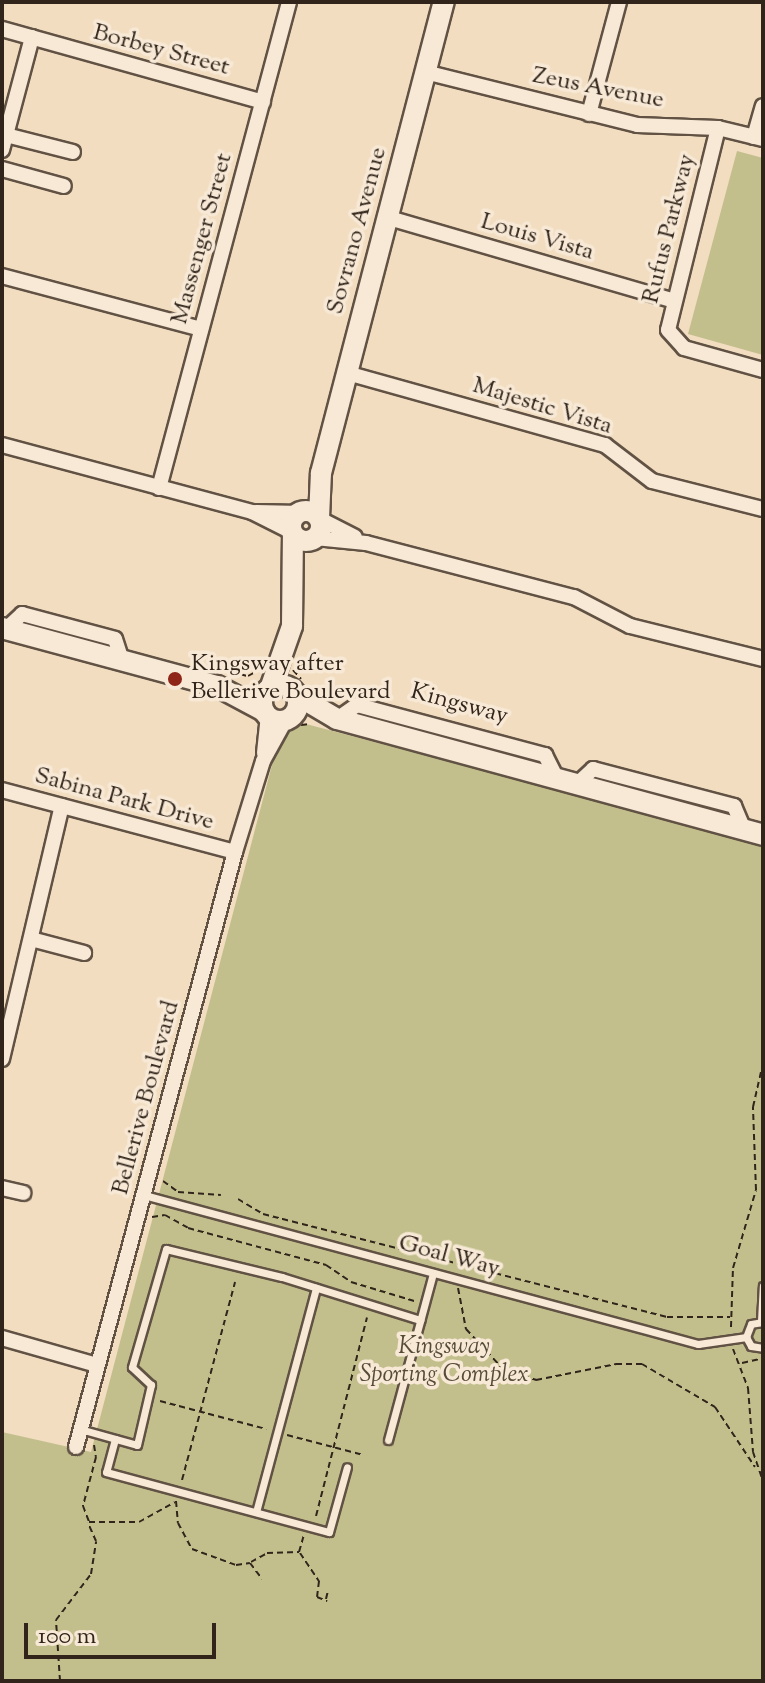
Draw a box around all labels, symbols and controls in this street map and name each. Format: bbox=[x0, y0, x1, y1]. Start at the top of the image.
street label: Borbey Street bbox=[90, 19, 232, 83]
street label: Zeus Avenue bbox=[530, 62, 666, 116]
street label: Sovrano Avenue bbox=[322, 144, 394, 318]
street label: Massenger Street bbox=[166, 150, 240, 328]
street label: Rufus Parkway bbox=[638, 151, 702, 307]
street label: Louis Vista bbox=[477, 208, 597, 268]
street label: Majestic Vista bbox=[469, 372, 615, 442]
place label: Kingsway after Bellerive Boulevard bbox=[191, 651, 391, 707]
marker: Kingsway after Bellerive Boulevard bbox=[166, 670, 184, 688]
street label: Kingsway bbox=[407, 678, 511, 732]
street label: Sabina Park Drive bbox=[31, 762, 217, 838]
street label: Bellerive Boulevard bbox=[107, 998, 187, 1198]
street label: Goal Way bbox=[395, 1230, 503, 1284]
park label: Kingsway Sporting Complex bbox=[360, 1334, 528, 1390]
scale bar bbox=[28, 1607, 220, 1657]
text: 100 m bbox=[38, 1620, 96, 1654]

